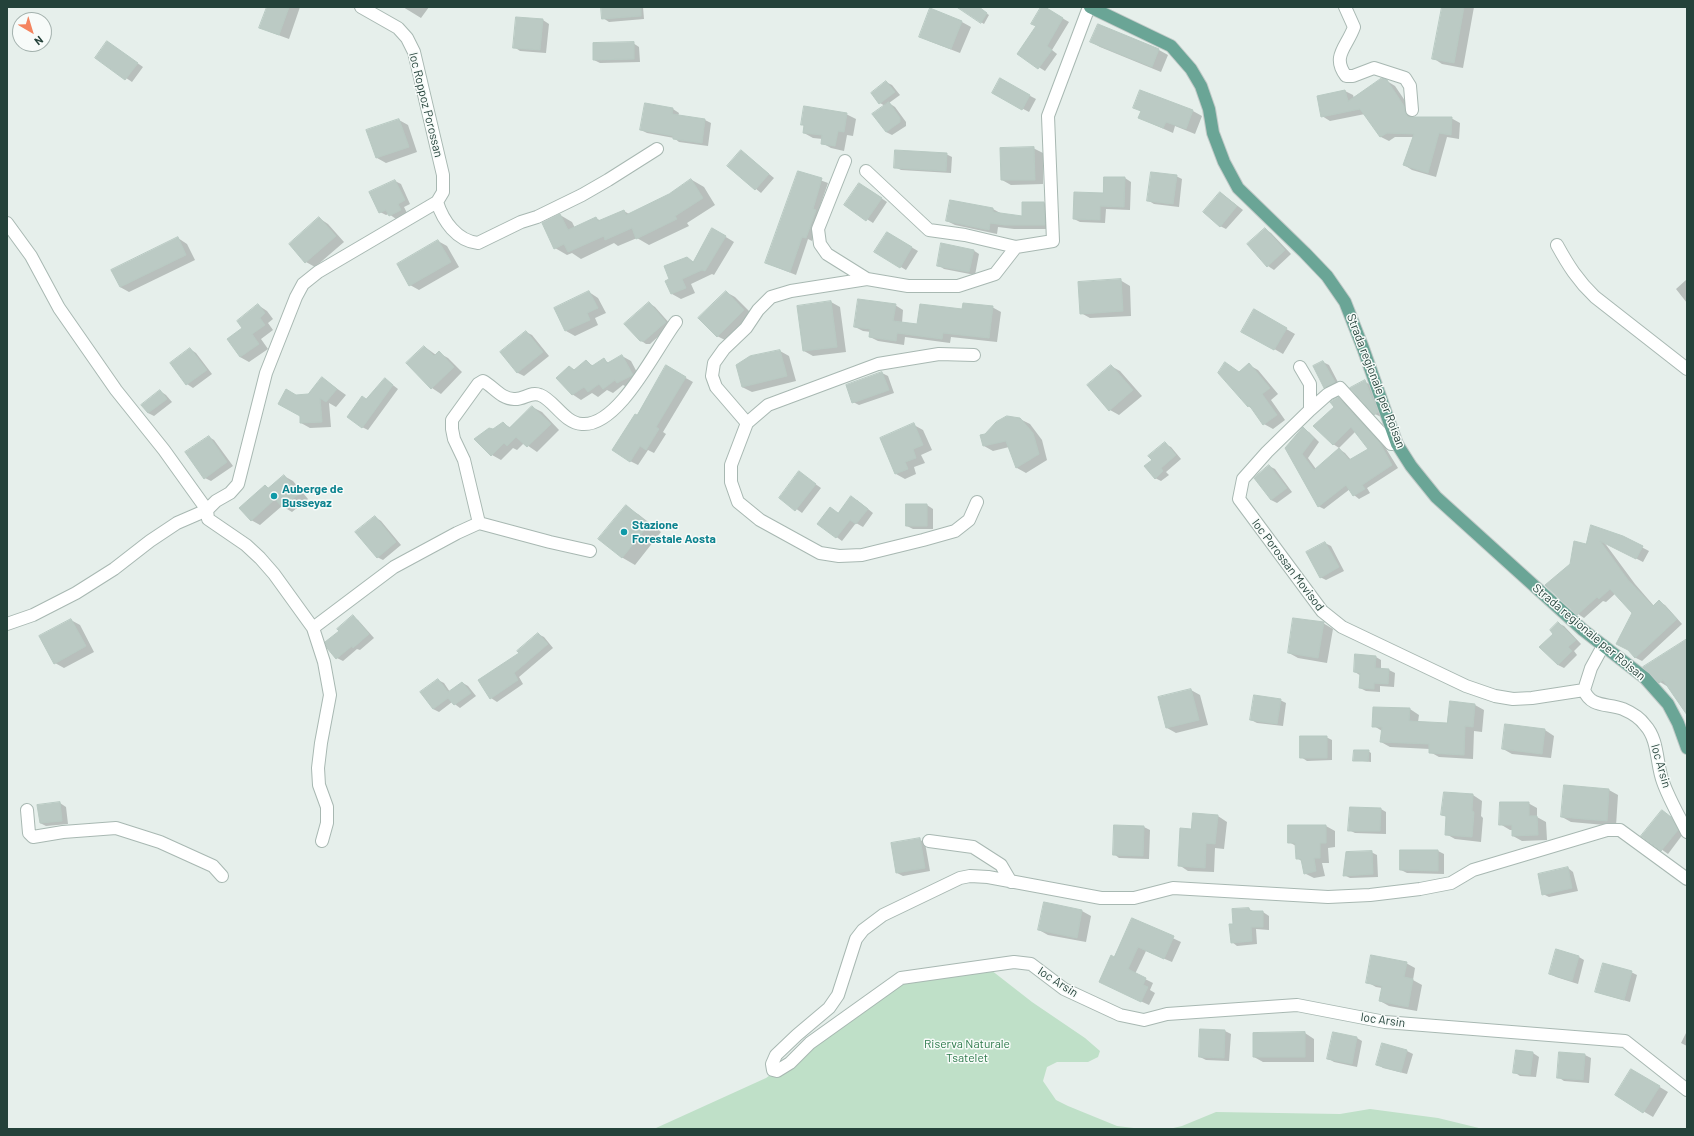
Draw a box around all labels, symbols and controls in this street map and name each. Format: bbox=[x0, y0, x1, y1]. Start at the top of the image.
north arrow bbox=[12, 12, 52, 52]
text: N bbox=[32, 34, 46, 48]
street label: loc Roppoz Porossan bbox=[406, 51, 446, 159]
street label: Strada regionale per Roisan bbox=[1344, 312, 1408, 450]
place label: Auberge de Busseyaz bbox=[282, 482, 343, 510]
marker: Auberge de Busseyaz bbox=[269, 491, 279, 501]
street label: loc Porossan Movisod bbox=[1249, 516, 1327, 614]
place label: Stazione Forestale Aosta bbox=[632, 518, 716, 546]
marker: Stazione Forestale Aosta bbox=[619, 527, 629, 537]
street label: Strada regionale per Roisan bbox=[1530, 581, 1648, 683]
street label: loc Arsin bbox=[1648, 742, 1674, 790]
street label: loc Arsin bbox=[1035, 964, 1081, 1000]
street label: loc Arsin bbox=[1360, 1010, 1406, 1030]
park label: Riserva Naturale Tsatelet bbox=[924, 1037, 1010, 1065]

